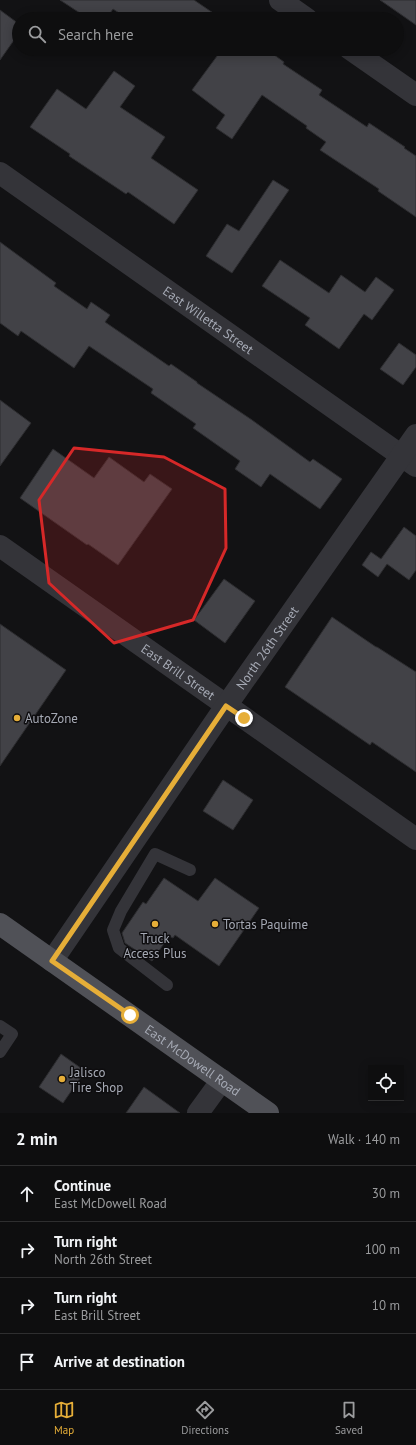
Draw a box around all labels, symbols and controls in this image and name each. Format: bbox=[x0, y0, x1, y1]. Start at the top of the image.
search box bbox=[12, 12, 404, 56]
icon: search bbox=[26, 23, 48, 45]
text: Search here bbox=[58, 25, 134, 44]
street label: East Willetta Street bbox=[160, 282, 258, 358]
street label: North 26th Street bbox=[232, 602, 302, 693]
street label: East Brill Street bbox=[138, 640, 219, 704]
route end bbox=[235, 709, 253, 727]
place label: AutoZone bbox=[25, 710, 78, 727]
marker: AutoZone bbox=[12, 713, 22, 723]
place label: Tortas Paquime bbox=[223, 916, 308, 933]
marker: Truck Access Plus bbox=[150, 919, 160, 929]
marker: Tortas Paquime bbox=[210, 919, 220, 929]
place label: Truck Access Plus bbox=[123, 930, 187, 962]
route start bbox=[121, 1006, 139, 1024]
street label: East McDowell Road bbox=[142, 1021, 244, 1100]
place label: Jalisco Tire Shop bbox=[69, 1064, 123, 1096]
map controls bbox=[368, 1065, 404, 1101]
button: locate bbox=[368, 1065, 404, 1101]
marker: Jalisco Tire Shop bbox=[57, 1074, 67, 1084]
text: 2 min bbox=[16, 1128, 57, 1150]
text: Walk · 140 m bbox=[328, 1131, 400, 1148]
text: Continue bbox=[54, 1176, 111, 1195]
icon: ahead bbox=[16, 1183, 38, 1205]
text: 30 m bbox=[372, 1185, 400, 1202]
text: East McDowell Road bbox=[54, 1195, 167, 1212]
text: Turn right bbox=[54, 1232, 117, 1251]
icon: right bbox=[16, 1239, 38, 1261]
text: 100 m bbox=[365, 1241, 400, 1258]
text: North 26th Street bbox=[54, 1251, 152, 1268]
text: Turn right bbox=[54, 1288, 117, 1307]
icon: right bbox=[16, 1295, 38, 1317]
text: 10 m bbox=[372, 1297, 400, 1314]
text: East Brill Street bbox=[54, 1307, 141, 1324]
icon: arrive bbox=[16, 1351, 38, 1373]
text: Arrive at destination bbox=[54, 1352, 185, 1371]
tab: Map bbox=[53, 1399, 75, 1437]
tab: Directions bbox=[181, 1399, 229, 1437]
tab: Saved bbox=[335, 1399, 363, 1437]

